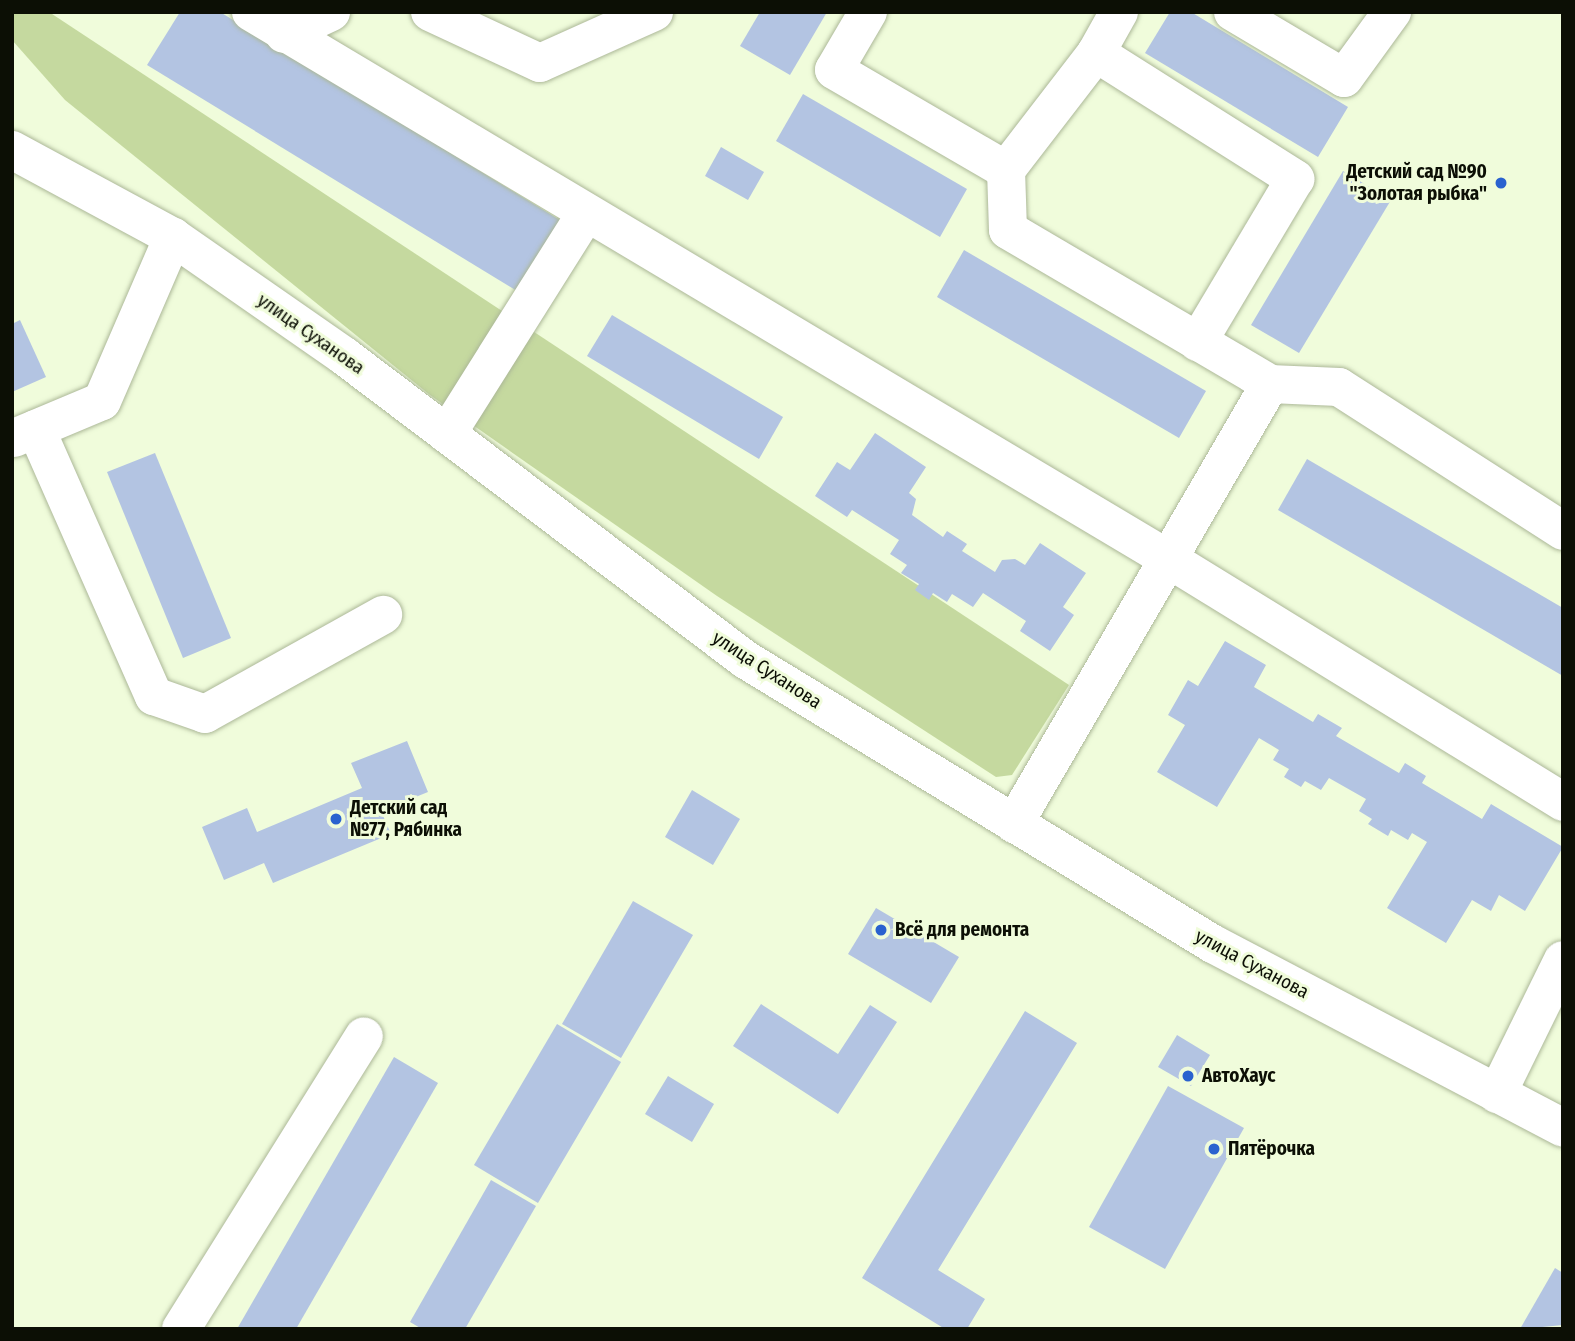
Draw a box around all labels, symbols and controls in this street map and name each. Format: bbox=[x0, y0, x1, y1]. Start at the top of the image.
place label: Детский сад №90 "Золотая рыбка" bbox=[1346, 161, 1487, 205]
marker: Детский сад №90 "Золотая рыбка" bbox=[1493, 175, 1509, 191]
street label: улица Суханова bbox=[253, 289, 369, 379]
street label: улица Суханова bbox=[708, 626, 826, 714]
place label: Детский сад №77, Рябинка bbox=[350, 797, 462, 841]
marker: Детский сад №77, Рябинка bbox=[328, 811, 344, 827]
place label: Всё для ремонта bbox=[895, 919, 1029, 941]
marker: Всё для ремонта bbox=[873, 922, 889, 938]
street label: улица Суханова bbox=[1191, 925, 1313, 1003]
place label: АвтоХаус bbox=[1202, 1065, 1276, 1087]
marker: АвтоХаус bbox=[1180, 1068, 1196, 1084]
place label: Пятёрочка bbox=[1228, 1138, 1315, 1160]
marker: Пятёрочка bbox=[1206, 1141, 1222, 1157]

